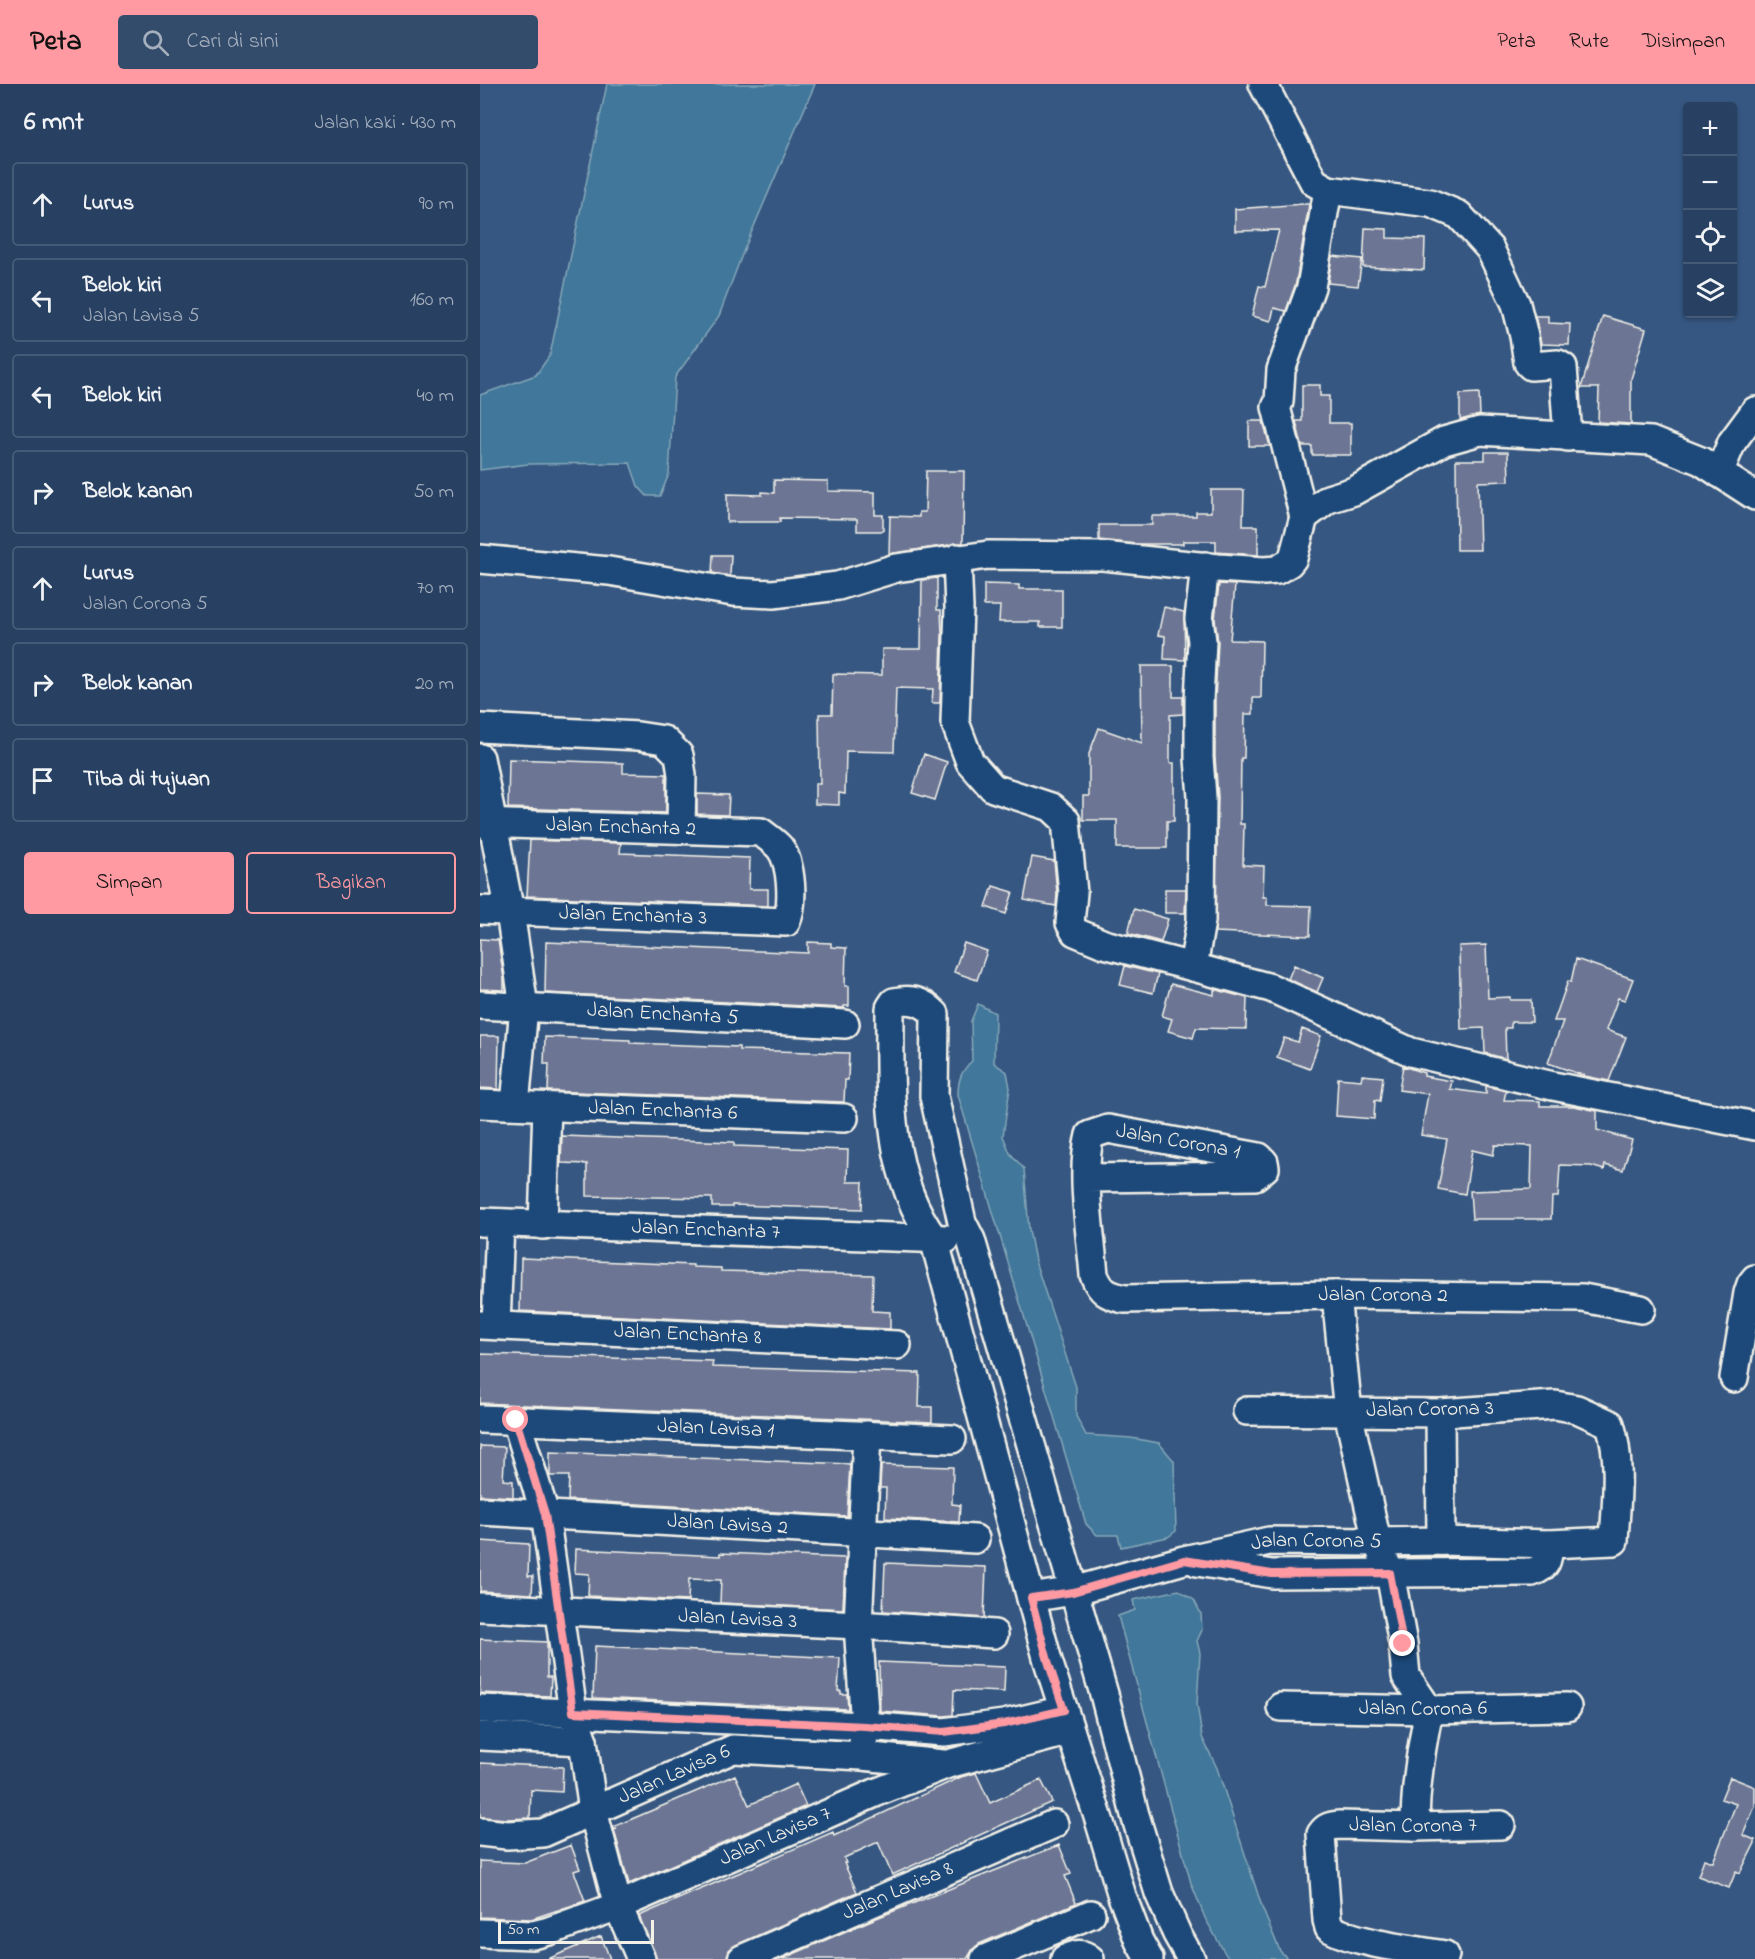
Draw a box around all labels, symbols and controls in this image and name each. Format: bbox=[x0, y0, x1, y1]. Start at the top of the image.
search box bbox=[118, 15, 538, 69]
text: Peta bbox=[30, 22, 82, 63]
icon: search bbox=[139, 26, 172, 59]
text: Cari di sini bbox=[187, 26, 279, 58]
text: Peta bbox=[1497, 27, 1536, 57]
text: Rute bbox=[1569, 27, 1609, 57]
text: Disimpan bbox=[1642, 27, 1725, 57]
map controls bbox=[1683, 102, 1737, 318]
button: + bbox=[1683, 102, 1737, 156]
text: 6 mnt bbox=[24, 104, 84, 142]
text: Jalan kaki · 430 m bbox=[315, 109, 456, 138]
button: − bbox=[1683, 156, 1737, 210]
icon: ahead bbox=[26, 188, 59, 221]
text: Lurus bbox=[83, 188, 134, 220]
text: 90 m bbox=[419, 190, 454, 219]
button: locate bbox=[1683, 210, 1737, 264]
button: layers bbox=[1683, 264, 1737, 318]
text: Belok kiri bbox=[83, 270, 162, 302]
icon: left bbox=[26, 284, 59, 317]
text: 160 m bbox=[410, 286, 454, 315]
text: Jalan Lavisa 5 bbox=[83, 302, 200, 331]
icon: left bbox=[26, 380, 59, 413]
text: Belok kiri bbox=[83, 380, 162, 412]
text: 40 m bbox=[417, 382, 454, 411]
icon: right bbox=[26, 476, 59, 509]
text: Belok kanan bbox=[83, 476, 192, 508]
text: 50 m bbox=[413, 478, 454, 507]
text: Lurus bbox=[83, 558, 134, 590]
icon: ahead bbox=[26, 572, 59, 605]
text: 70 m bbox=[417, 574, 454, 603]
text: Jalan Corona 5 bbox=[83, 590, 208, 619]
icon: right bbox=[26, 668, 59, 701]
text: Belok kanan bbox=[83, 668, 192, 700]
text: 20 m bbox=[415, 670, 454, 699]
icon: arrive bbox=[26, 764, 59, 797]
text: Tiba di tujuan bbox=[83, 764, 210, 796]
street label: Jalan Enchanta 2 bbox=[545, 810, 697, 845]
button: Simpan bbox=[24, 852, 234, 914]
button: Bagikan bbox=[246, 852, 456, 914]
street label: Jalan Enchanta 3 bbox=[558, 898, 708, 934]
street label: Jalan Enchanta 5 bbox=[586, 996, 739, 1033]
street label: Jalan Enchanta 6 bbox=[588, 1093, 738, 1129]
street label: Jalan Corona 1 bbox=[1114, 1116, 1243, 1168]
street label: Jalan Enchanta 7 bbox=[631, 1213, 781, 1248]
street label: Jalan Corona 2 bbox=[1318, 1280, 1448, 1311]
street label: Jalan Enchanta 8 bbox=[613, 1316, 762, 1353]
street label: Jalan Corona 3 bbox=[1366, 1394, 1494, 1426]
route start bbox=[502, 1406, 528, 1432]
street label: Jalan Lavisa 1 bbox=[657, 1412, 775, 1446]
street label: Jalan Lavisa 2 bbox=[666, 1507, 789, 1543]
street label: Jalan Corona 5 bbox=[1248, 1526, 1382, 1560]
street label: Jalan Lavisa 3 bbox=[678, 1601, 798, 1637]
route end bbox=[1389, 1630, 1415, 1656]
street label: Jalan Corona 6 bbox=[1359, 1694, 1487, 1725]
street label: Jalan Lavisa 6 bbox=[614, 1737, 735, 1813]
street label: Jalan Lavisa 7 bbox=[715, 1799, 836, 1874]
street label: Jalan Corona 7 bbox=[1349, 1810, 1477, 1842]
street label: Jalan Lavisa 8 bbox=[838, 1854, 958, 1929]
scale bar bbox=[498, 1917, 654, 1944]
text: 50 m bbox=[507, 1918, 539, 1942]

